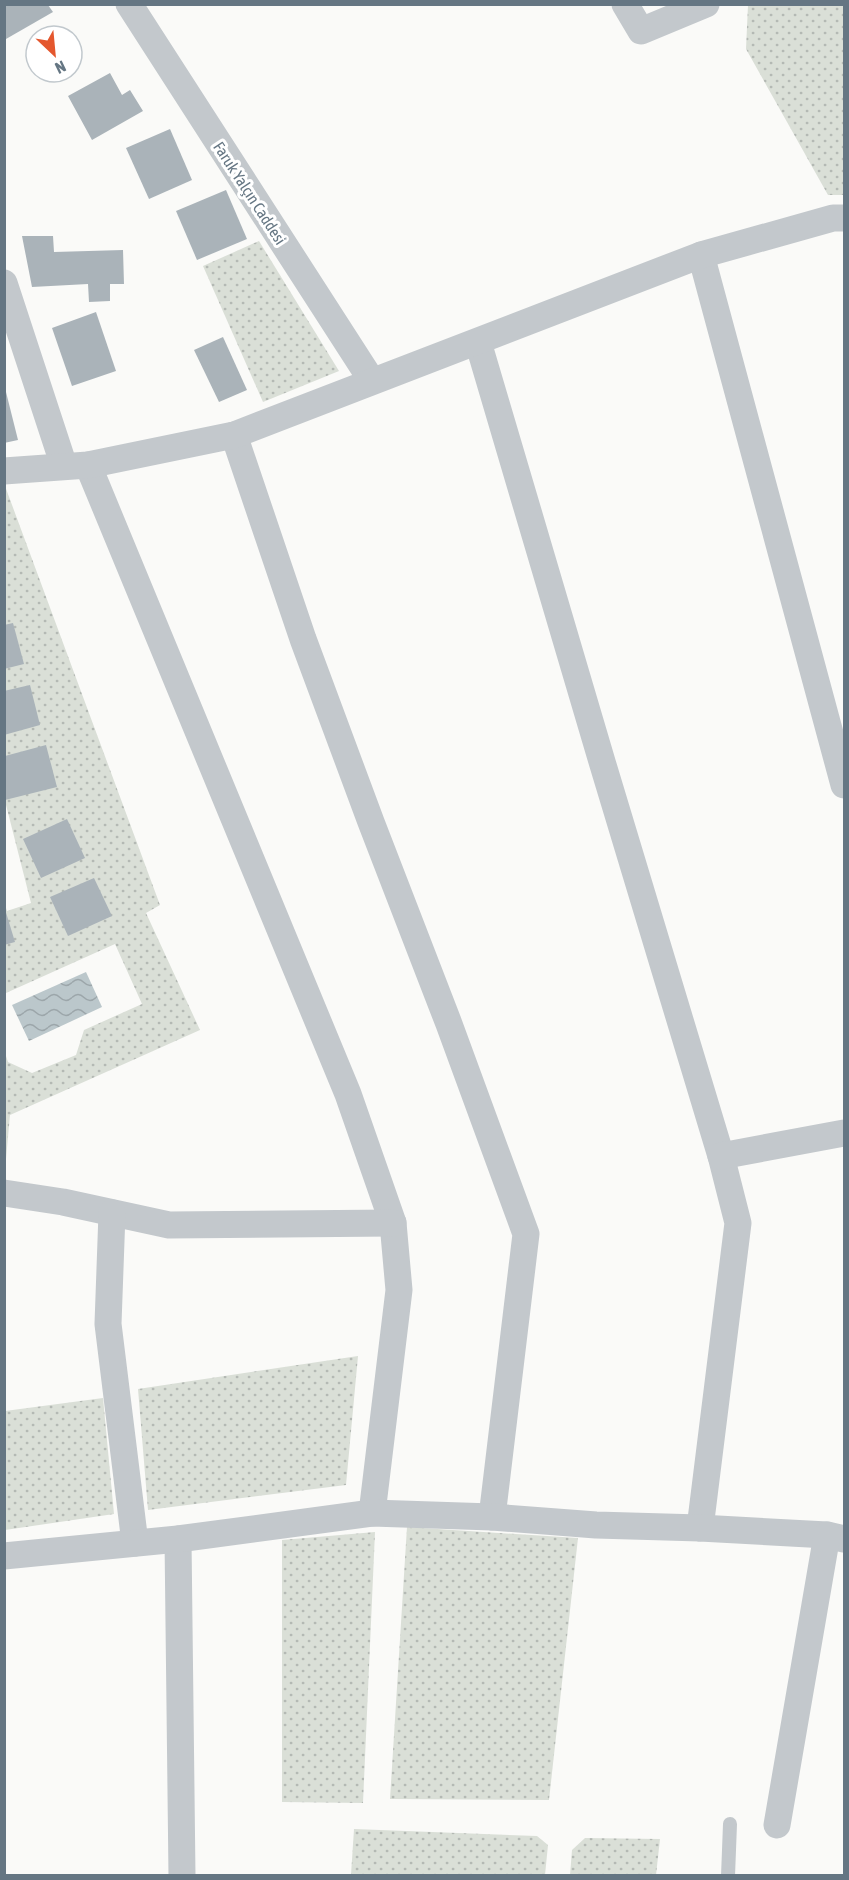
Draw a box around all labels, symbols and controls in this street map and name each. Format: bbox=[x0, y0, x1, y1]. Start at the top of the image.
north arrow bbox=[24, 24, 84, 84]
text: N bbox=[52, 57, 69, 78]
street label: Faruk Yalçın Caddesi bbox=[209, 138, 290, 248]

